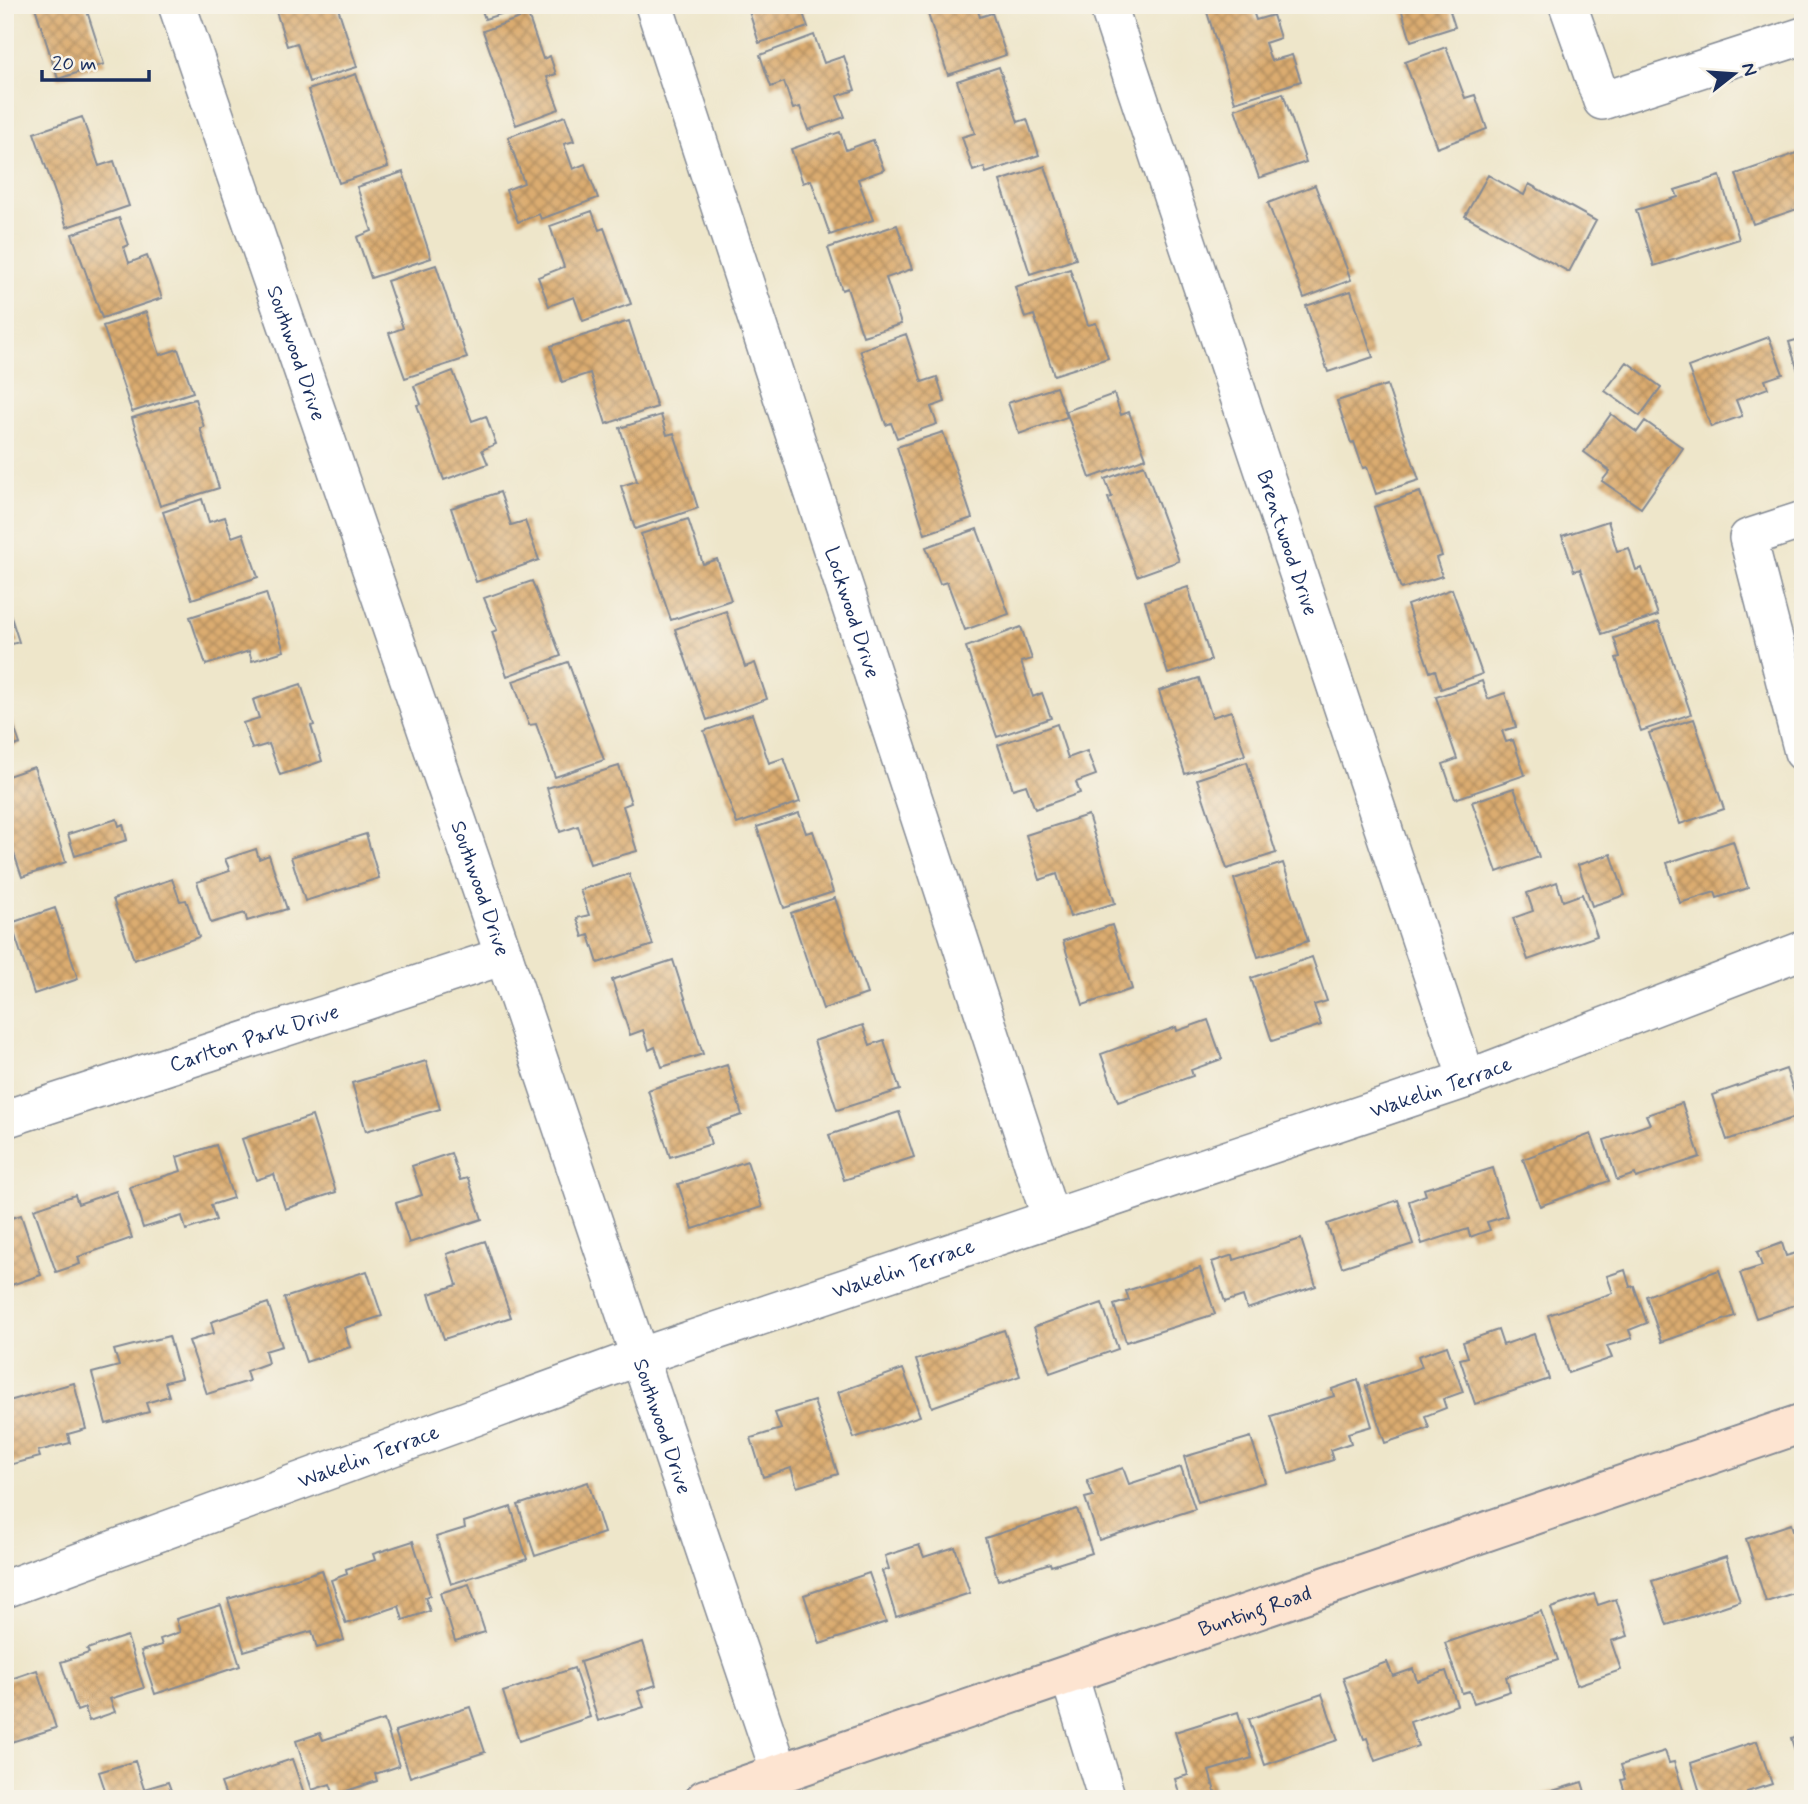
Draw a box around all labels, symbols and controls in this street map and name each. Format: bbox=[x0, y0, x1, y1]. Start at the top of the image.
scale bar bbox=[42, 38, 149, 82]
north arrow bbox=[1700, 38, 1770, 108]
text: 20 m bbox=[52, 50, 97, 78]
text: N bbox=[1735, 60, 1763, 79]
street label: Southwood Drive bbox=[259, 282, 332, 425]
street label: Brentwood Drive bbox=[1249, 467, 1324, 620]
street label: Lockwood Drive bbox=[817, 543, 886, 682]
street label: Southwood Drive bbox=[444, 817, 516, 960]
street label: Carlton Park Drive bbox=[166, 998, 343, 1079]
street label: Wakelin Terrace bbox=[1366, 1050, 1516, 1126]
street label: Wakelin Terrace bbox=[829, 1232, 979, 1306]
street label: Southwood Drive bbox=[626, 1355, 698, 1498]
street label: Wakelin Terrace bbox=[294, 1418, 443, 1496]
street label: Bunting Road bbox=[1195, 1579, 1315, 1644]

